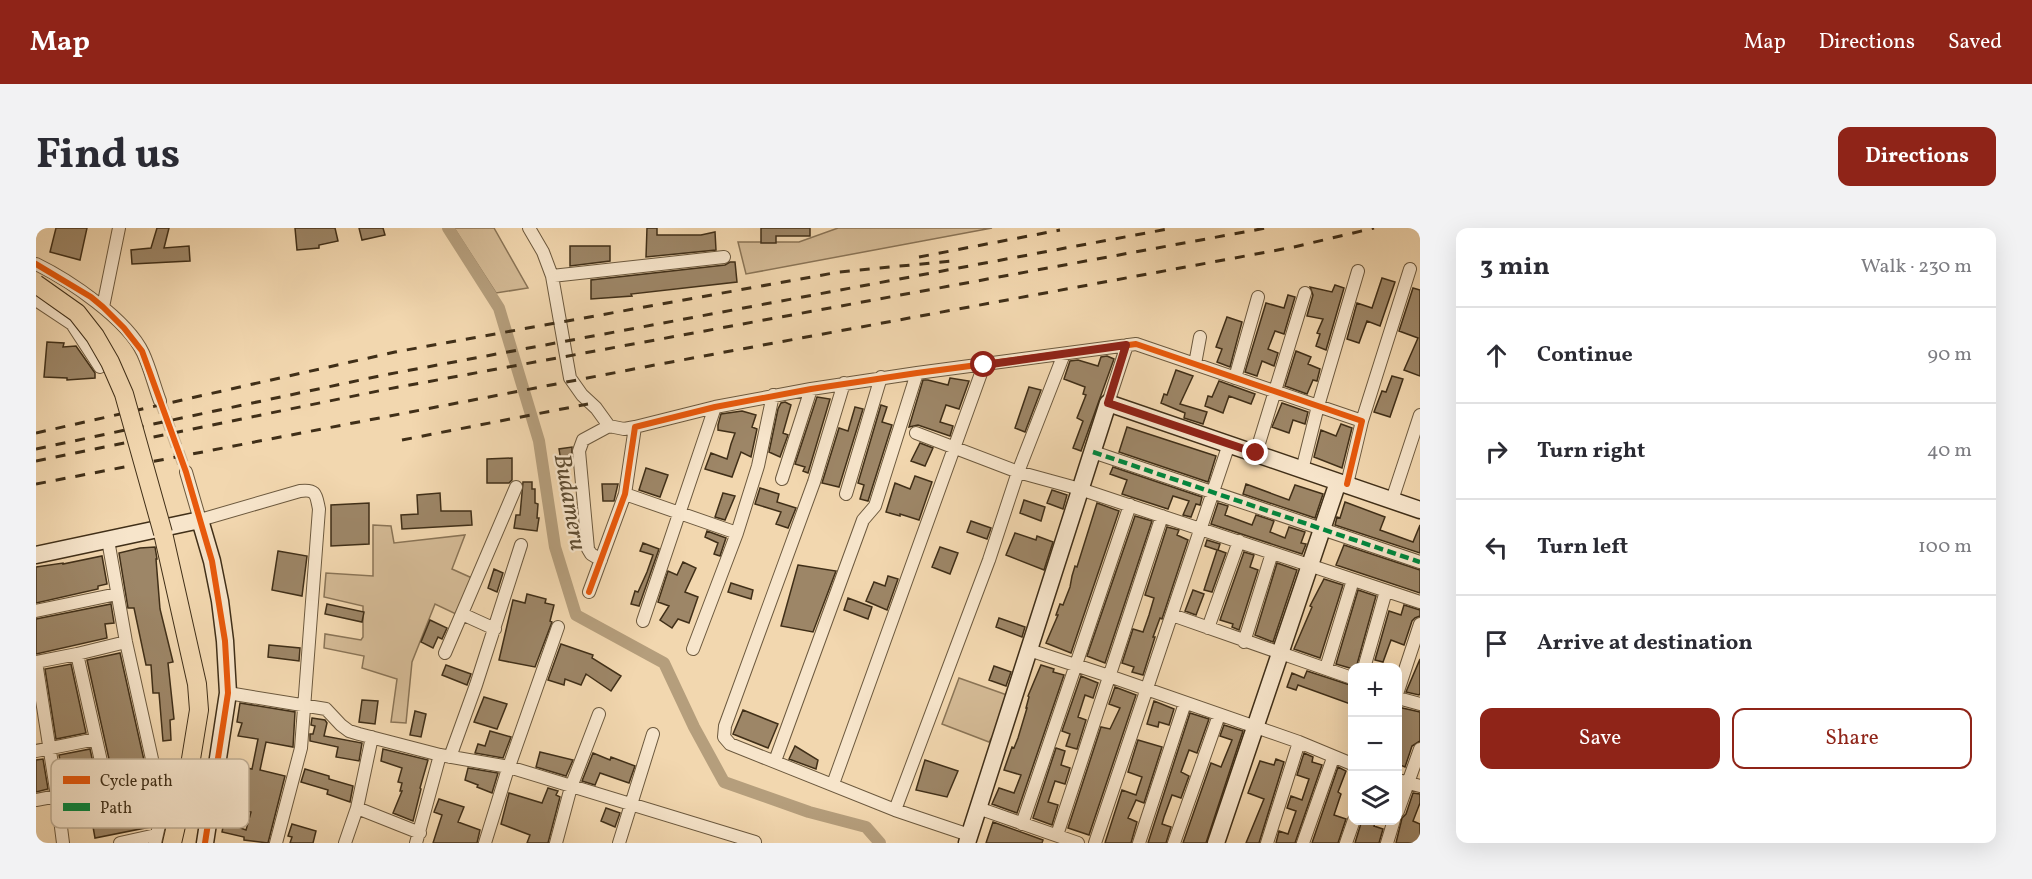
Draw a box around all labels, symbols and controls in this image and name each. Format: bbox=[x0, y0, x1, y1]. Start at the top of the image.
text: Map bbox=[30, 23, 90, 62]
text: Map bbox=[1744, 28, 1786, 57]
text: Directions bbox=[1819, 28, 1915, 57]
text: Saved bbox=[1948, 28, 2002, 57]
text: Find us bbox=[36, 127, 180, 186]
button: Directions bbox=[1838, 127, 1996, 186]
text: 3 min bbox=[1480, 249, 1550, 285]
text: Walk · 230 m bbox=[1861, 253, 1972, 281]
icon: ahead bbox=[1480, 339, 1513, 372]
text: Continue bbox=[1537, 340, 1633, 371]
text: 90 m bbox=[1928, 341, 1972, 369]
route start bbox=[970, 351, 996, 377]
icon: right bbox=[1480, 435, 1513, 468]
text: Turn right bbox=[1537, 436, 1645, 467]
text: 40 m bbox=[1927, 437, 1972, 465]
route end bbox=[1242, 439, 1268, 465]
water label: Budameru bbox=[544, 451, 594, 554]
icon: left bbox=[1480, 531, 1513, 564]
text: Turn left bbox=[1537, 532, 1628, 563]
text: 100 m bbox=[1918, 533, 1972, 561]
icon: arrive bbox=[1480, 627, 1513, 660]
text: Arrive at destination bbox=[1537, 628, 1753, 659]
map controls bbox=[1348, 663, 1402, 825]
button: + bbox=[1348, 663, 1402, 717]
button: Save bbox=[1480, 708, 1720, 769]
button: Share bbox=[1732, 708, 1972, 769]
button: − bbox=[1348, 717, 1402, 771]
legend bbox=[51, 759, 249, 828]
text: Cycle path bbox=[100, 771, 173, 793]
button: layers bbox=[1348, 771, 1402, 825]
text: Path bbox=[100, 798, 132, 820]

